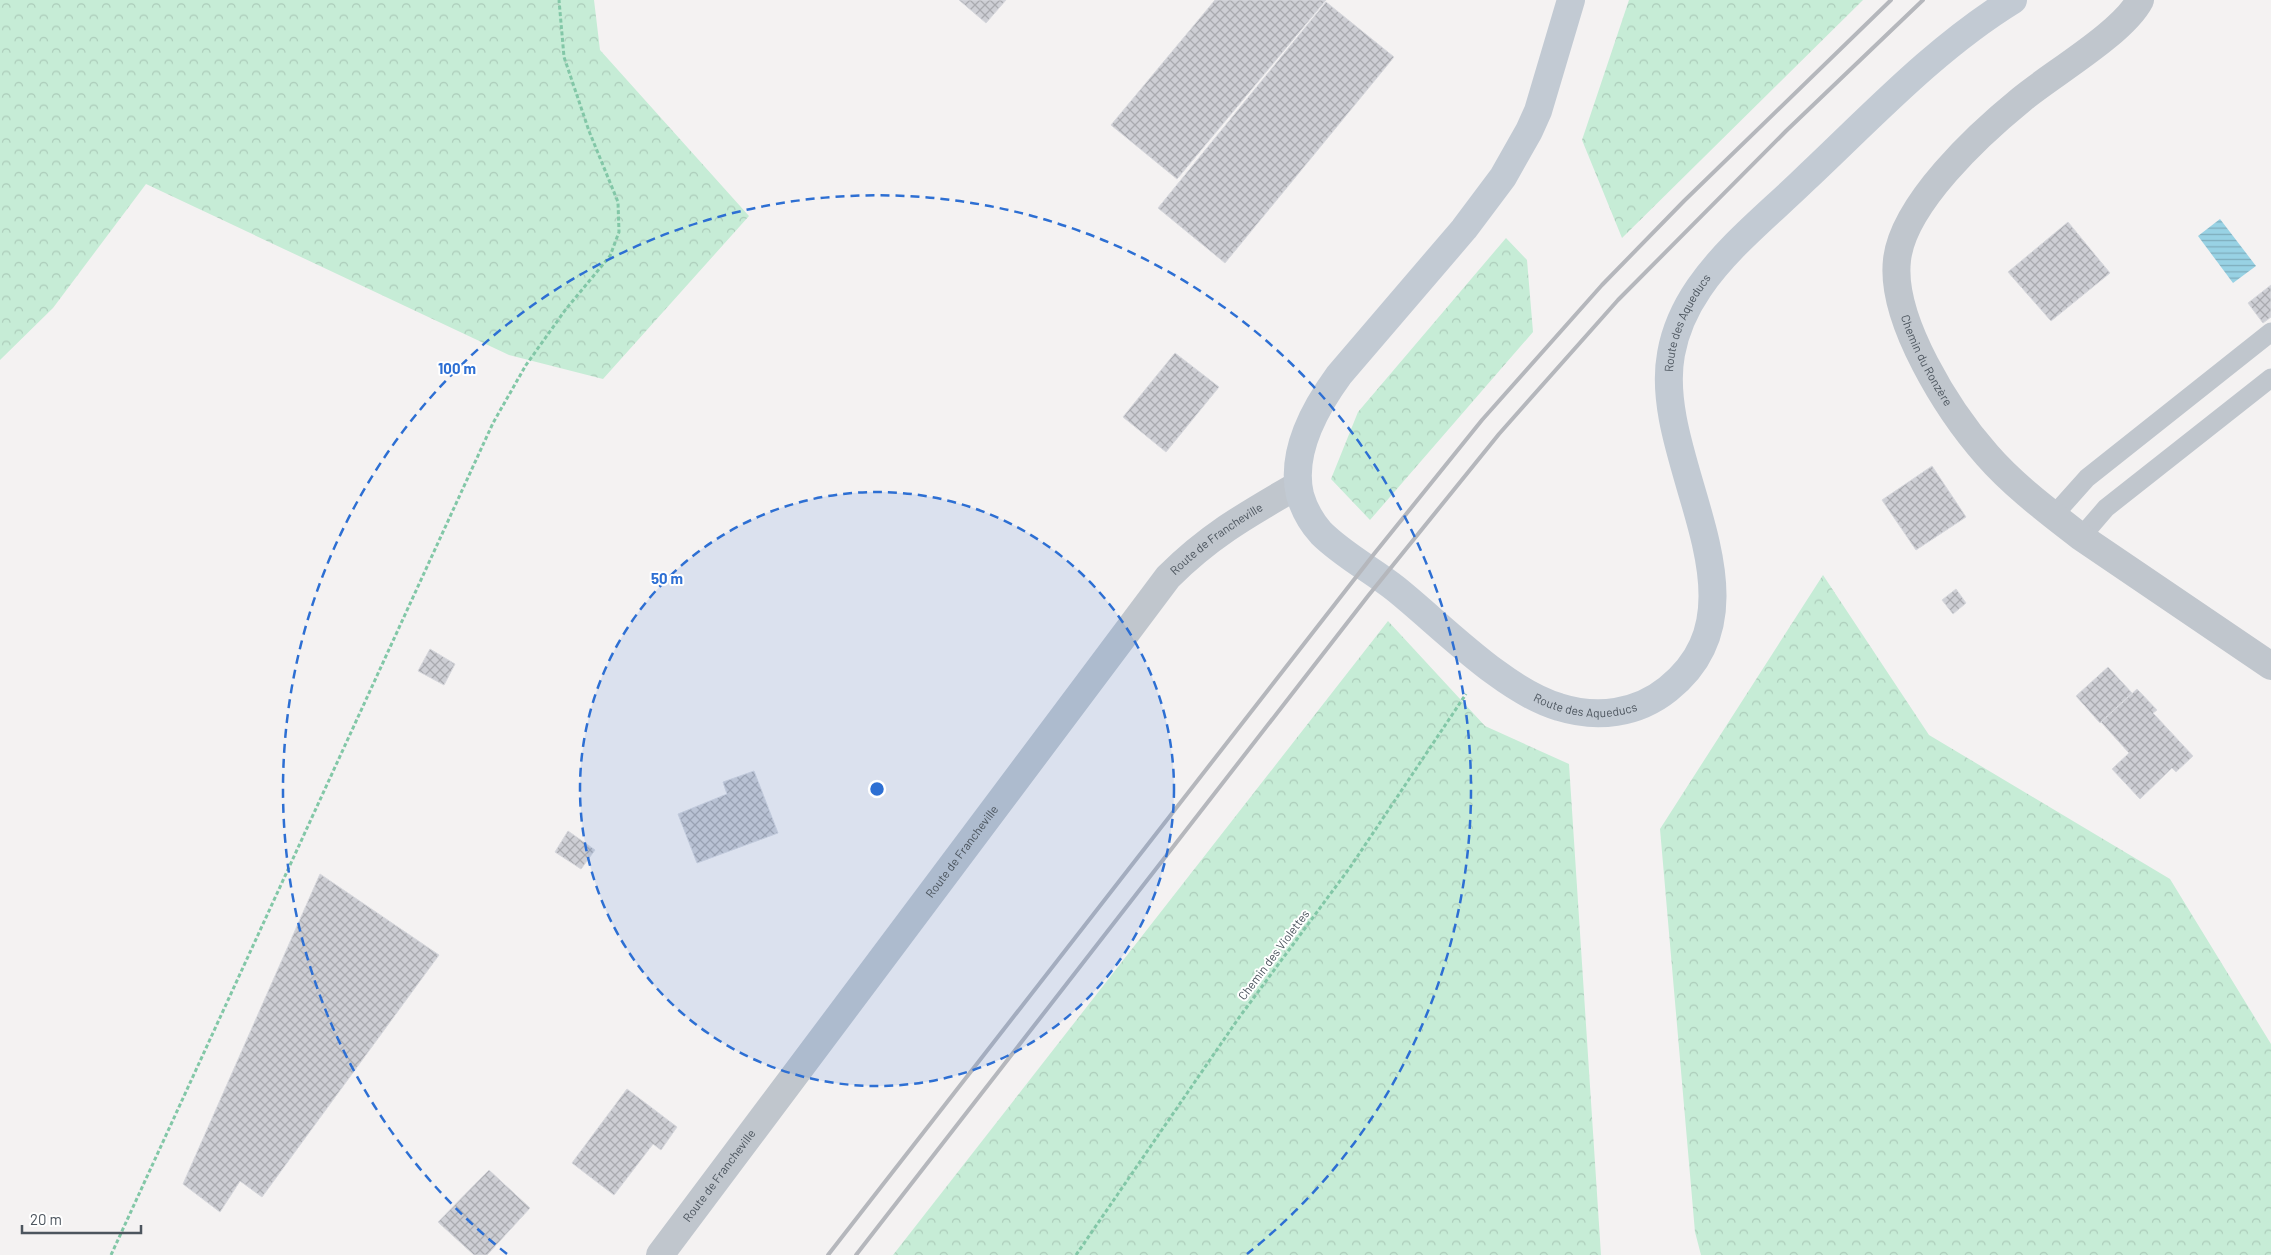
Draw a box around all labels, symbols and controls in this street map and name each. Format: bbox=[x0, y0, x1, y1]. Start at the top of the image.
street label: Route des Aqueducs bbox=[1661, 270, 1713, 372]
street label: Chemin du Ronzère bbox=[1899, 313, 1956, 408]
text: 100 m bbox=[438, 359, 476, 377]
street label: Route de Francheville bbox=[1167, 499, 1265, 577]
text: 50 m bbox=[651, 569, 683, 587]
street label: Route des Aqueducs bbox=[1532, 690, 1639, 719]
centre of rings bbox=[868, 780, 886, 798]
street label: Route de Francheville bbox=[922, 802, 1001, 900]
street label: Chemin des Violettes bbox=[1235, 906, 1312, 1002]
street label: Route de Francheville bbox=[679, 1126, 758, 1224]
scale bar bbox=[22, 1202, 141, 1234]
text: 20 m bbox=[30, 1210, 62, 1228]

